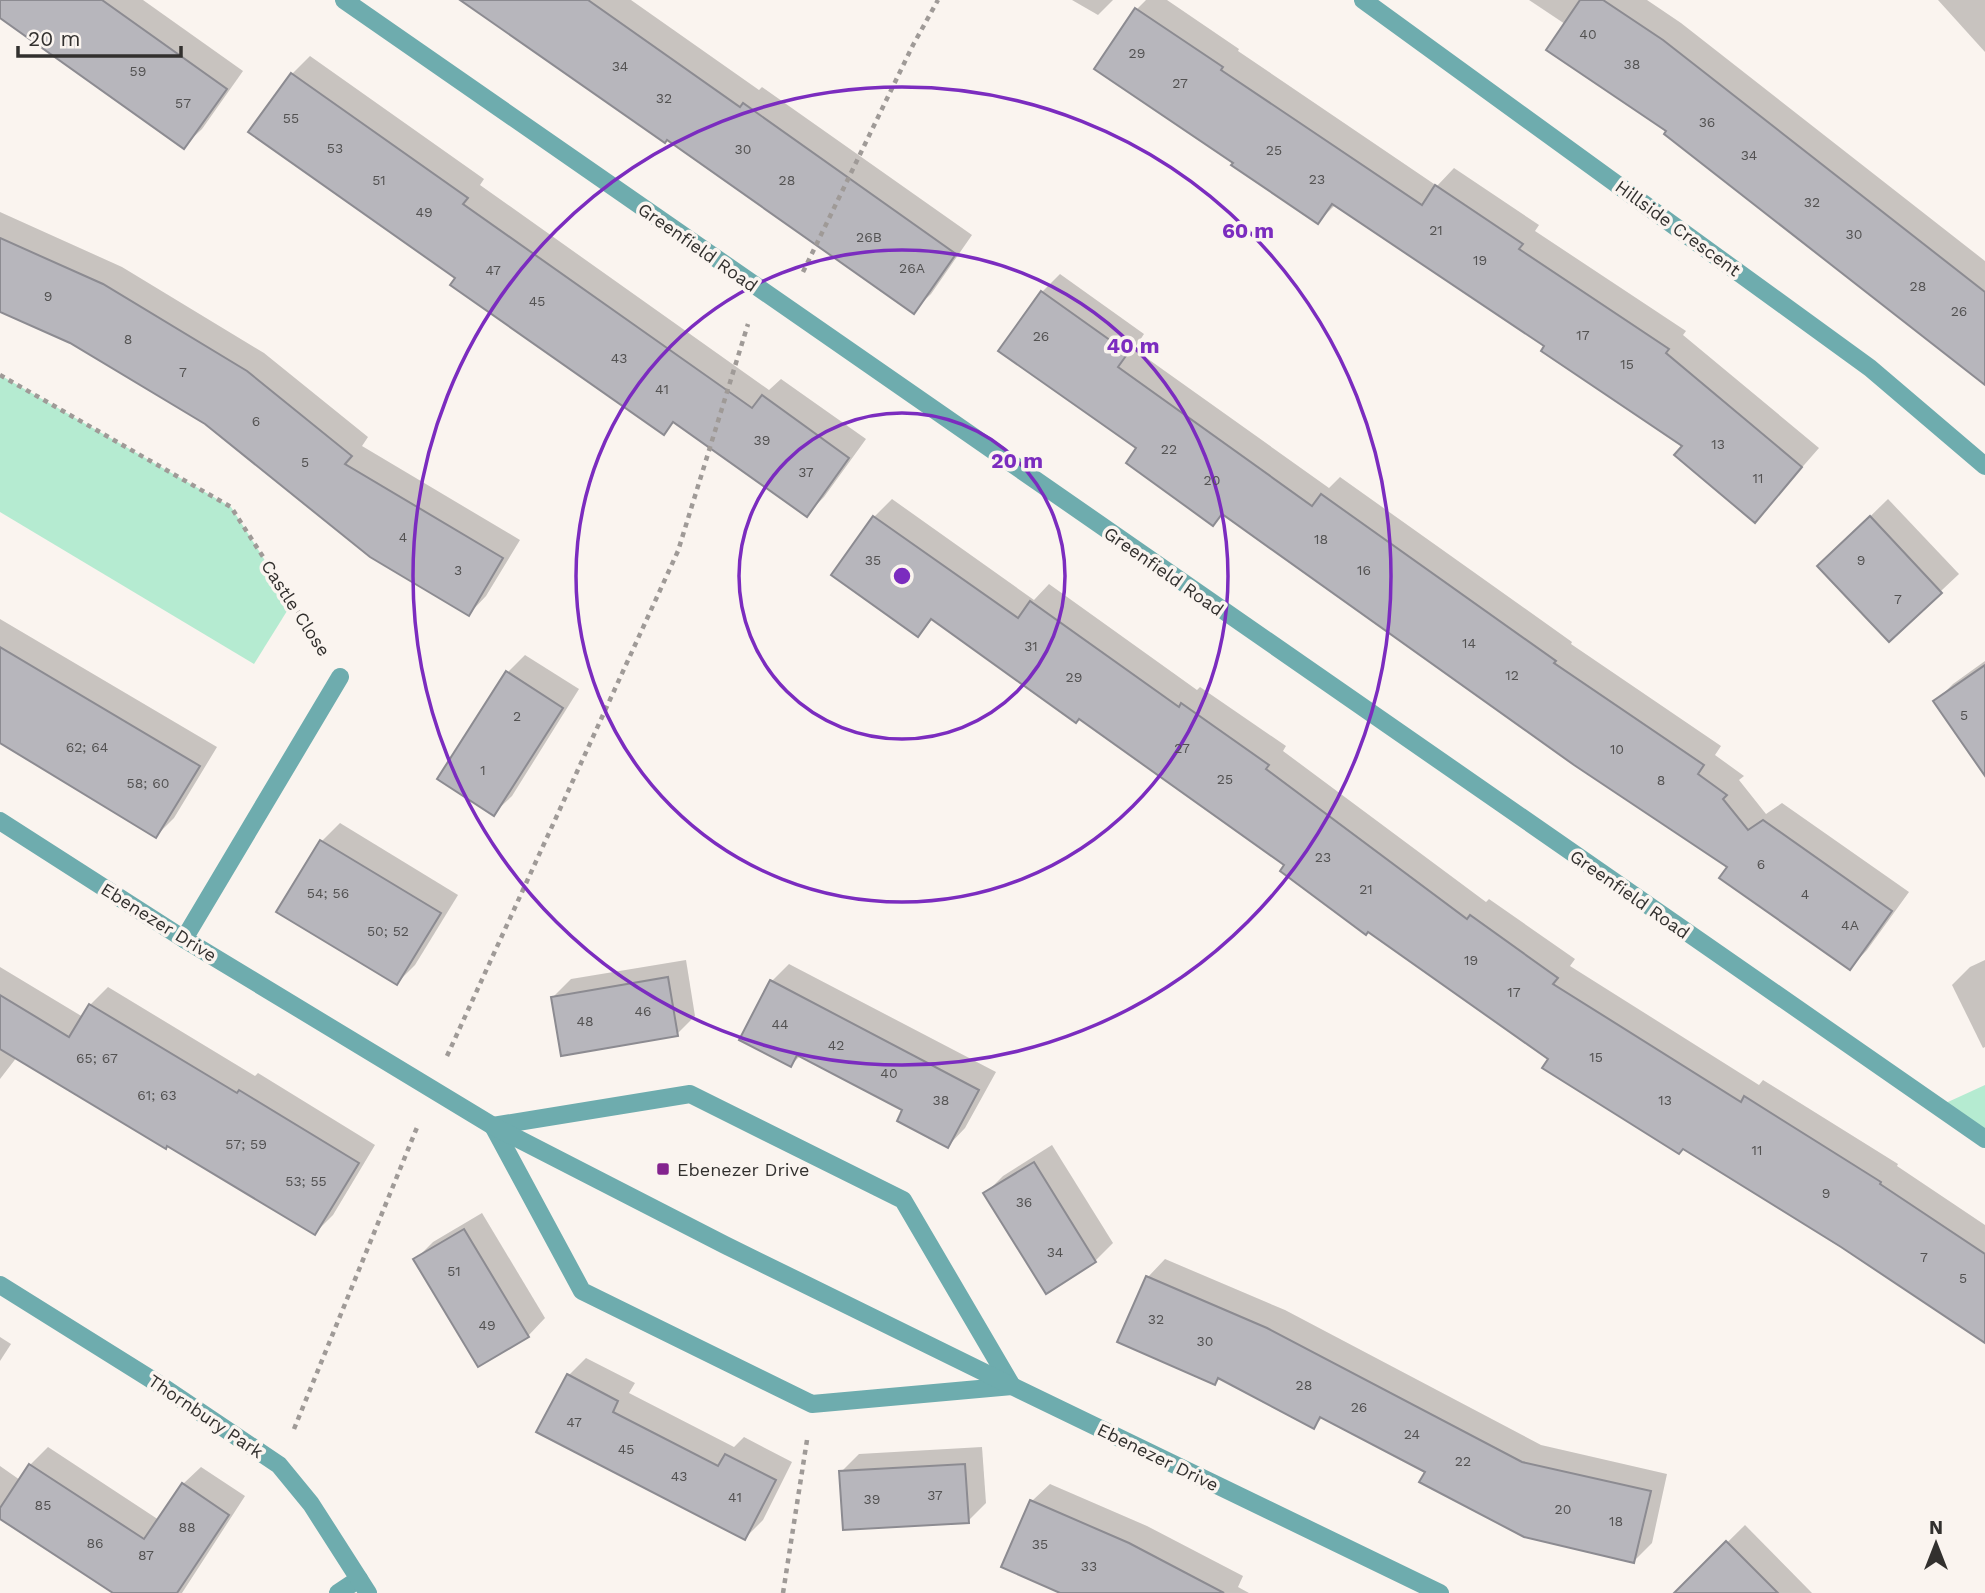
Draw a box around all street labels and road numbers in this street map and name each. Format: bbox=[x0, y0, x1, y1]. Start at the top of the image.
street label: Hillside Crescent bbox=[1611, 176, 1745, 281]
street label: Greenfield Road bbox=[634, 198, 762, 296]
street label: Greenfield Road bbox=[1100, 522, 1228, 620]
street label: Castle Close bbox=[257, 556, 335, 660]
street label: Greenfield Road bbox=[1566, 845, 1694, 943]
street label: Ebenezer Drive bbox=[97, 878, 221, 966]
street label: Thornbury Park bbox=[144, 1370, 268, 1462]
street label: Ebenezer Drive bbox=[1094, 1419, 1222, 1495]

